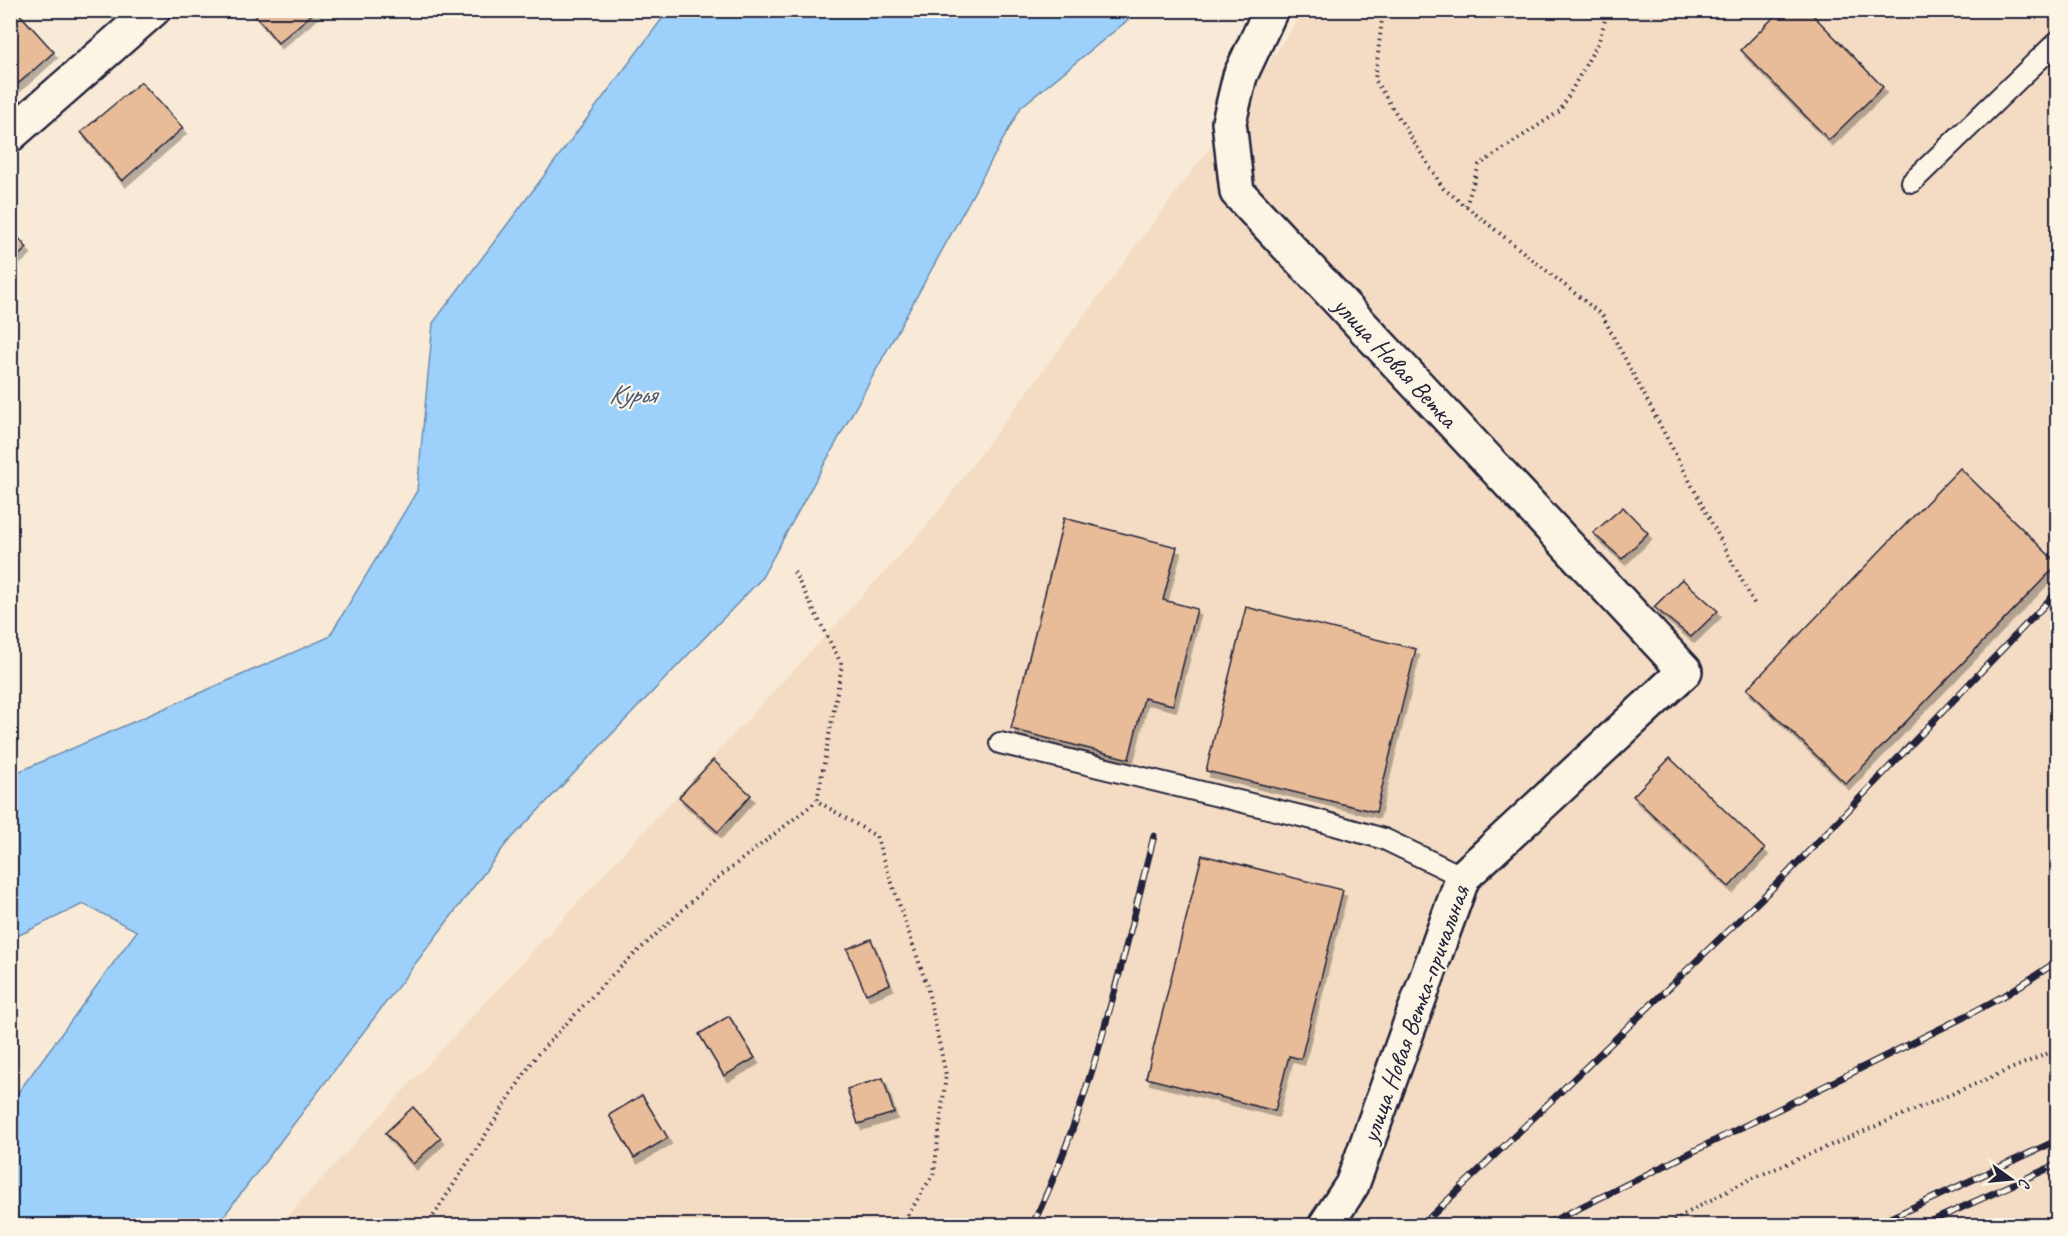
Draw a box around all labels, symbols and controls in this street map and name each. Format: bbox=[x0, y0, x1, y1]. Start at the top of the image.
street label: улица Новая Ветка bbox=[1325, 288, 1466, 435]
water label: Курья bbox=[609, 377, 660, 411]
street label: улица Новая Ветка-причальная bbox=[1352, 879, 1477, 1149]
north arrow bbox=[1981, 1149, 2041, 1209]
text: С bbox=[2013, 1176, 2035, 1191]

